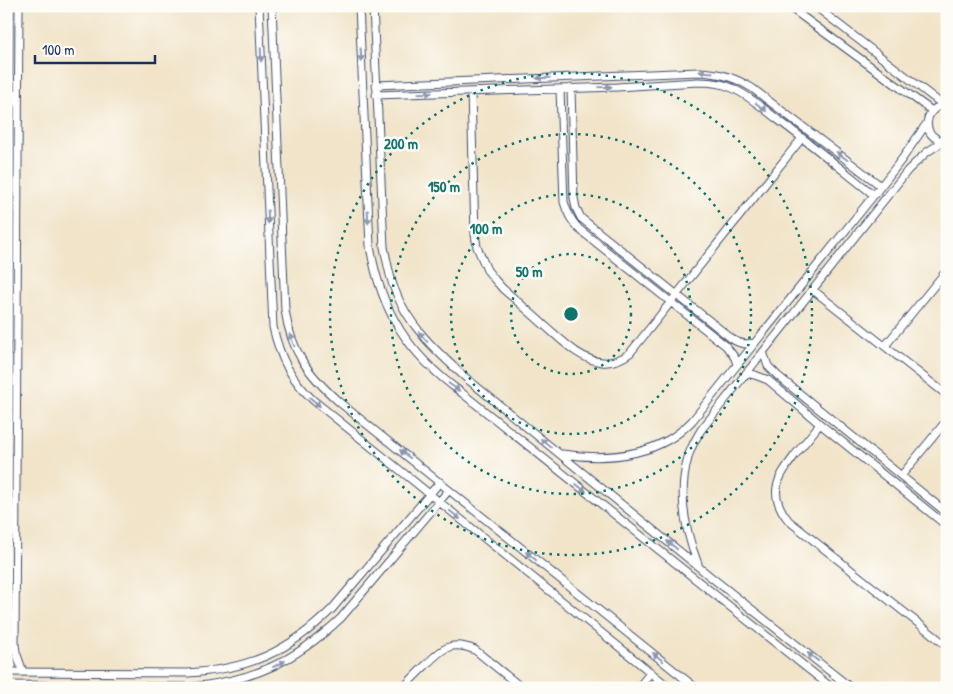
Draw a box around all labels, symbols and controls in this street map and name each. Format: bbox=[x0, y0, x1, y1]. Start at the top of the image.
scale bar bbox=[35, 32, 155, 64]
text: 100 m bbox=[42, 39, 75, 60]
one-way arrow bbox=[257, 47, 265, 63]
one-way arrow bbox=[358, 47, 366, 63]
one-way arrow bbox=[697, 68, 713, 76]
one-way arrow bbox=[535, 75, 551, 83]
one-way arrow bbox=[597, 83, 613, 91]
one-way arrow bbox=[417, 89, 433, 97]
one-way arrow bbox=[754, 101, 767, 112]
text: 200 m bbox=[384, 133, 418, 154]
one-way arrow bbox=[835, 151, 849, 161]
text: 150 m bbox=[428, 176, 460, 197]
one-way arrow bbox=[264, 210, 272, 226]
one-way arrow bbox=[365, 210, 373, 226]
text: 100 m bbox=[470, 218, 502, 239]
text: 50 m bbox=[516, 261, 542, 282]
centre of rings bbox=[562, 305, 580, 323]
one-way arrow bbox=[417, 331, 429, 343]
one-way arrow bbox=[288, 332, 296, 347]
one-way arrow bbox=[447, 382, 461, 392]
one-way arrow bbox=[308, 396, 321, 407]
one-way arrow bbox=[540, 437, 553, 448]
one-way arrow bbox=[398, 449, 411, 460]
one-way arrow bbox=[574, 482, 587, 493]
one-way arrow bbox=[448, 509, 461, 520]
one-way arrow bbox=[666, 539, 679, 550]
one-way arrow bbox=[525, 550, 538, 561]
one-way arrow bbox=[652, 652, 665, 663]
one-way arrow bbox=[807, 652, 820, 663]
one-way arrow bbox=[272, 660, 286, 668]

